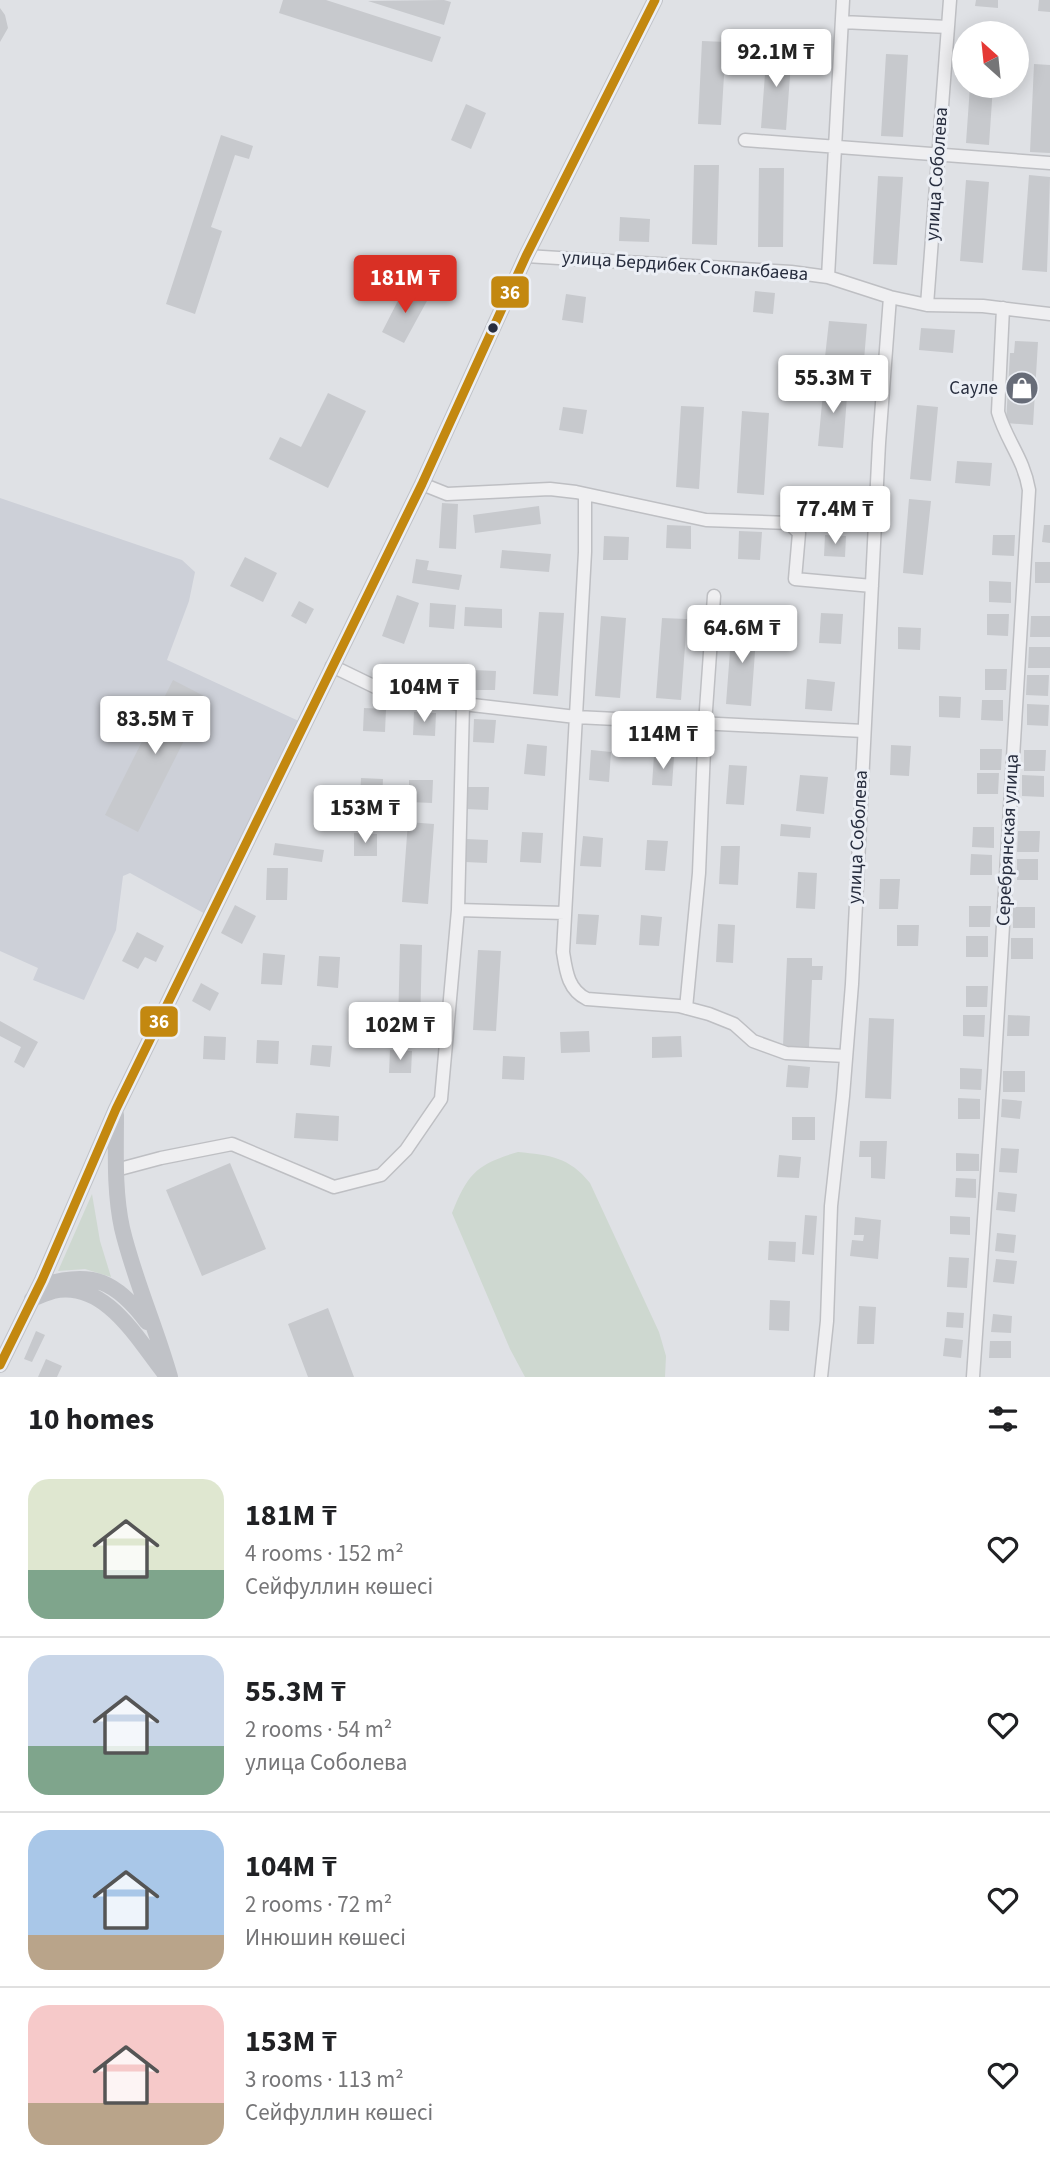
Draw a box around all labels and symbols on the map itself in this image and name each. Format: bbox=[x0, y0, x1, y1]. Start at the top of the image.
north arrow bbox=[952, 21, 1029, 98]
pin: 92.1M ₸ bbox=[711, 29, 841, 89]
street label: улица Соболева bbox=[919, 106, 955, 242]
street label: улица Бердибек Сокпакбаева bbox=[561, 244, 809, 288]
pin: 181M ₸ bbox=[348, 256, 462, 315]
line badge: 36 bbox=[490, 275, 530, 309]
text: 36 bbox=[500, 280, 520, 307]
unlabelled marker bbox=[486, 321, 500, 335]
pin: 55.3M ₸ bbox=[768, 356, 898, 415]
shop icon: Сауле bbox=[1003, 369, 1041, 407]
place label: Сауле bbox=[949, 375, 998, 402]
pin: 77.4M ₸ bbox=[770, 486, 900, 546]
pin: 64.6M ₸ bbox=[677, 606, 807, 665]
pin: 104M ₸ bbox=[367, 664, 481, 724]
pin: 83.5M ₸ bbox=[90, 696, 220, 756]
pin: 114M ₸ bbox=[606, 712, 720, 771]
street label: Серебрянская улица bbox=[990, 753, 1026, 927]
street label: улица Соболева bbox=[841, 769, 875, 905]
pin: 153M ₸ bbox=[308, 786, 422, 845]
pin: 102M ₸ bbox=[343, 1002, 457, 1062]
line badge: 36 bbox=[139, 1005, 179, 1038]
text: 36 bbox=[149, 1009, 169, 1036]

